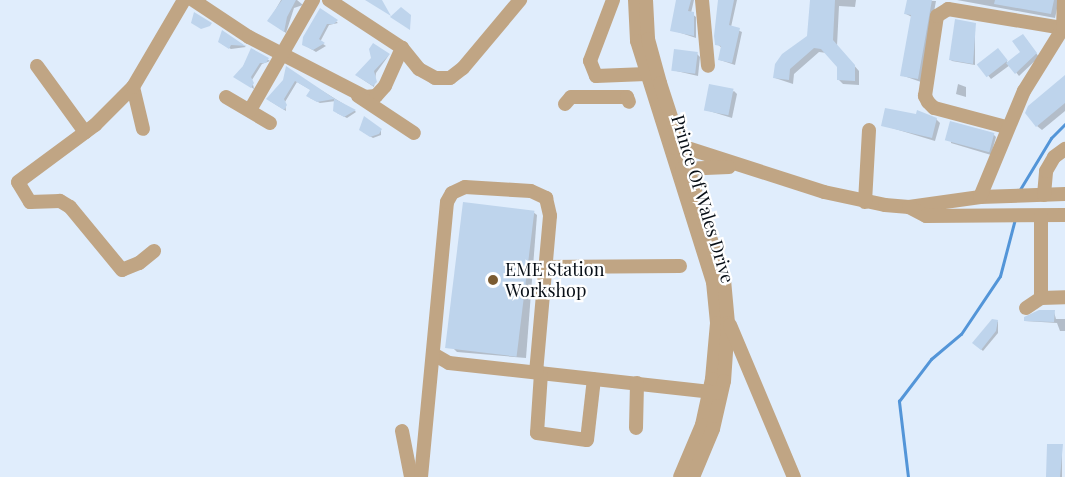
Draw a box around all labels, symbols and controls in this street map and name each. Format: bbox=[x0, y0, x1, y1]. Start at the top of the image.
street label: Prince Of Wales Drive bbox=[667, 112, 739, 286]
place label: EME Station Workshop bbox=[505, 259, 604, 302]
marker: EME Station Workshop bbox=[486, 273, 500, 287]

